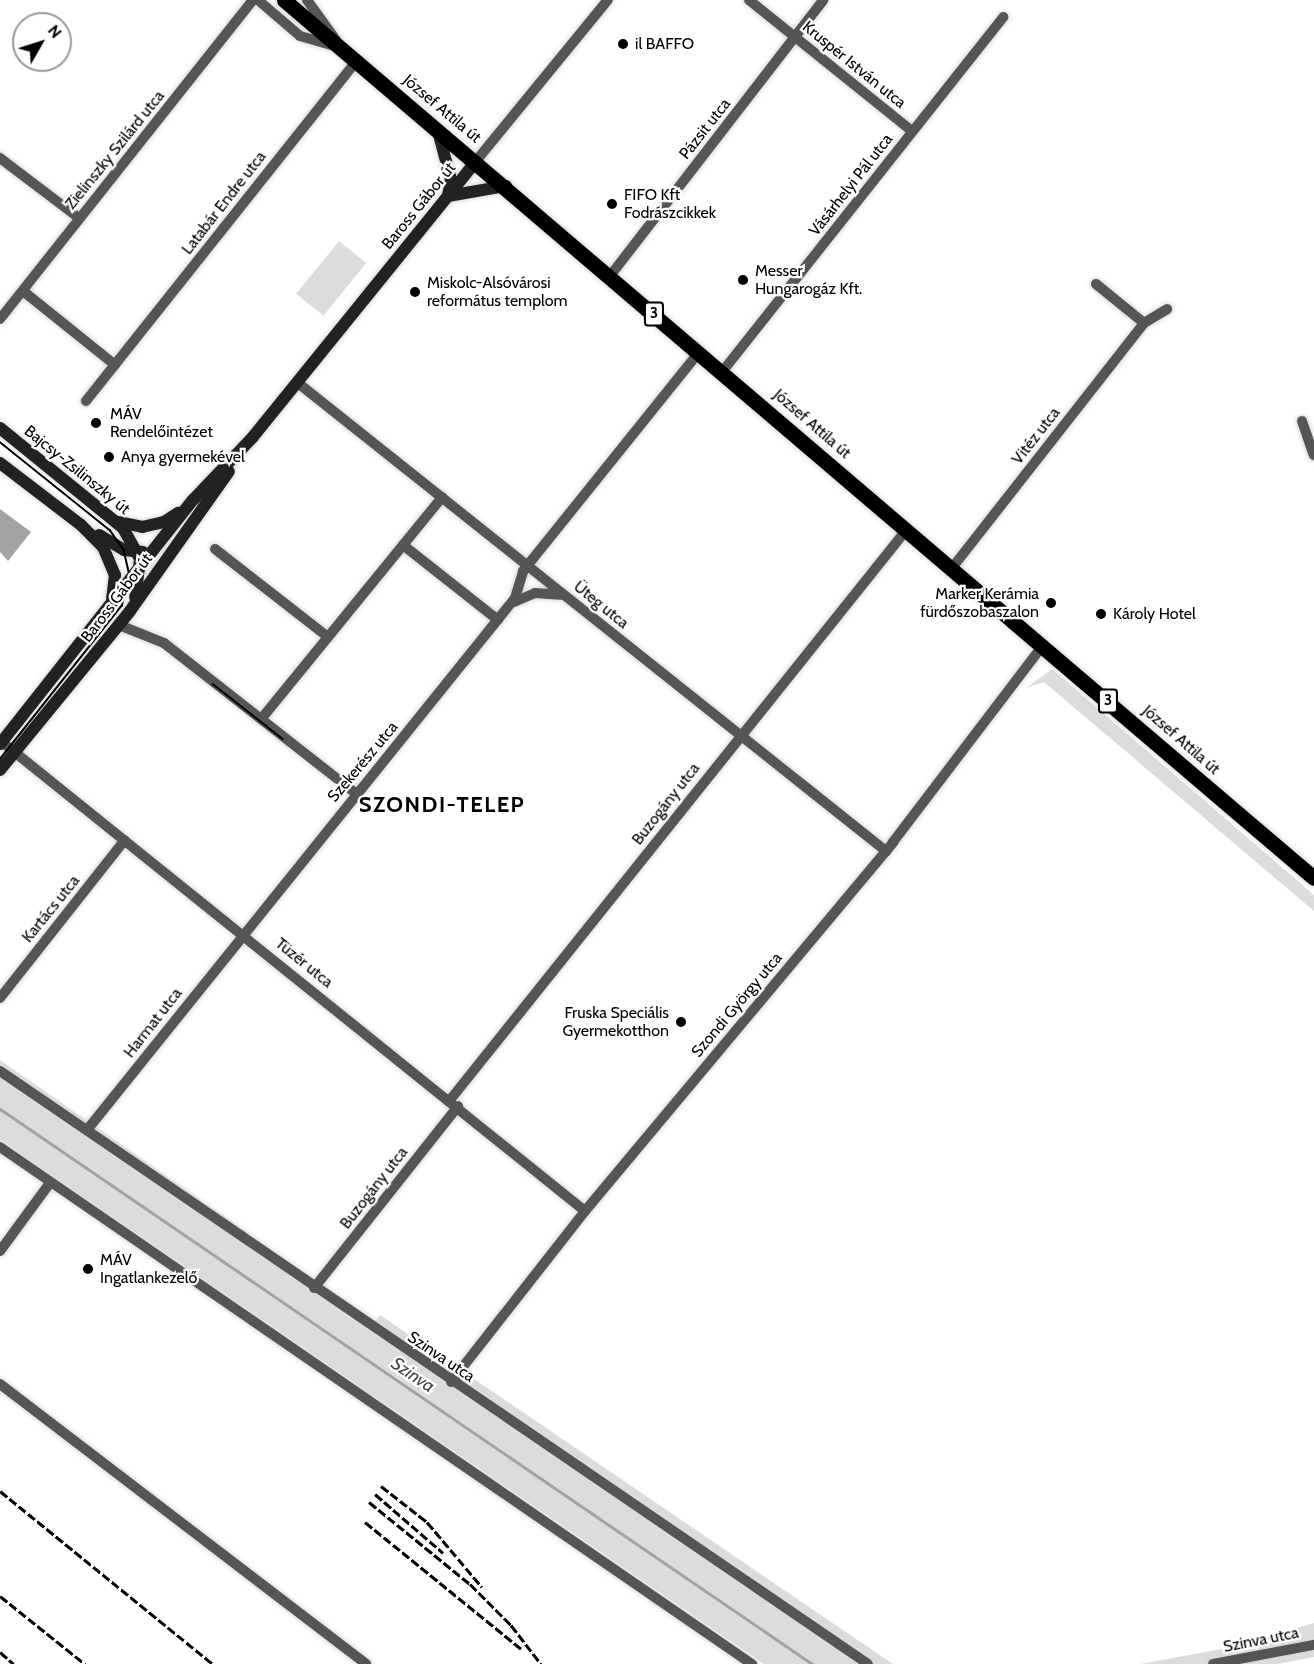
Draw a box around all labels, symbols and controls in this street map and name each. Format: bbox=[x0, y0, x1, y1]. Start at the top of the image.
north arrow bbox=[12, 12, 72, 72]
street label: Kruspér István utca bbox=[798, 17, 910, 113]
text: N bbox=[44, 21, 66, 42]
place label: il BAFFO bbox=[635, 34, 694, 54]
marker: il BAFFO bbox=[616, 37, 630, 51]
street label: József Attila út bbox=[399, 71, 485, 147]
street label: Zielinszky Szilárd utca bbox=[61, 87, 169, 213]
street label: Pázsit utca bbox=[675, 95, 735, 163]
street label: Vásárhelyi Pál utca bbox=[805, 130, 897, 240]
street label: Latabár Endre utca bbox=[178, 148, 270, 258]
street label: Baross Gábor út bbox=[378, 159, 460, 253]
place label: FIFO Kft Fodrászcikkek bbox=[624, 185, 716, 223]
marker: FIFO Kft Fodrászcikkek bbox=[605, 197, 619, 211]
place label: Messer Hungarogáz Kft. bbox=[755, 261, 862, 299]
place label: Miskolc-Alsóvárosi református templom bbox=[427, 273, 568, 311]
marker: Messer Hungarogáz Kft. bbox=[736, 273, 750, 287]
marker: Miskolc-Alsóvárosi református templom bbox=[408, 285, 422, 299]
road number: 3 bbox=[644, 302, 664, 326]
street label: József Attila út bbox=[769, 385, 855, 463]
place label: MÁV Rendelőintézet bbox=[110, 404, 213, 442]
street label: Vitéz utca bbox=[1008, 404, 1064, 468]
marker: MÁV Rendelőintézet bbox=[87, 414, 105, 432]
street label: Bajcsy-Zsilinszky út bbox=[20, 421, 134, 519]
place label: Anya gyermekével bbox=[121, 447, 245, 467]
marker: Anya gyermekével bbox=[102, 450, 116, 464]
street label: Baross Gábor út bbox=[77, 550, 157, 646]
street label: Üteg utca bbox=[570, 577, 632, 633]
place label: Marker Kerámia fürdőszobaszalon bbox=[920, 584, 1039, 622]
marker: Marker Kerámia fürdőszobaszalon bbox=[1044, 596, 1058, 610]
place label: Károly Hotel bbox=[1113, 604, 1196, 624]
marker: Károly Hotel bbox=[1094, 607, 1108, 621]
road number: 3 bbox=[1098, 689, 1118, 713]
street label: József Attila út bbox=[1138, 701, 1224, 779]
street label: Szekerész utca bbox=[324, 718, 402, 806]
street label: Buzogány utca bbox=[628, 759, 704, 849]
district label: SZONDI-TELEP bbox=[359, 792, 525, 818]
street label: Kartács utca bbox=[18, 871, 84, 947]
street label: Tüzér utca bbox=[271, 934, 337, 992]
street label: Szondi György utca bbox=[688, 949, 786, 1061]
street label: Harmat utca bbox=[120, 984, 186, 1062]
place label: Fruska Speciális Gyermekotthon bbox=[562, 1003, 669, 1041]
marker: Fruska Speciális Gyermekotthon bbox=[674, 1015, 688, 1029]
street label: Buzogány utca bbox=[336, 1143, 412, 1233]
place label: MÁV Ingatlankezelő bbox=[100, 1250, 197, 1288]
marker: MÁV Ingatlankezelő bbox=[81, 1262, 95, 1276]
street label: Szinva utca bbox=[404, 1328, 478, 1386]
water label: Szinva bbox=[387, 1353, 439, 1397]
street label: Szinva utca bbox=[1222, 1623, 1300, 1657]

